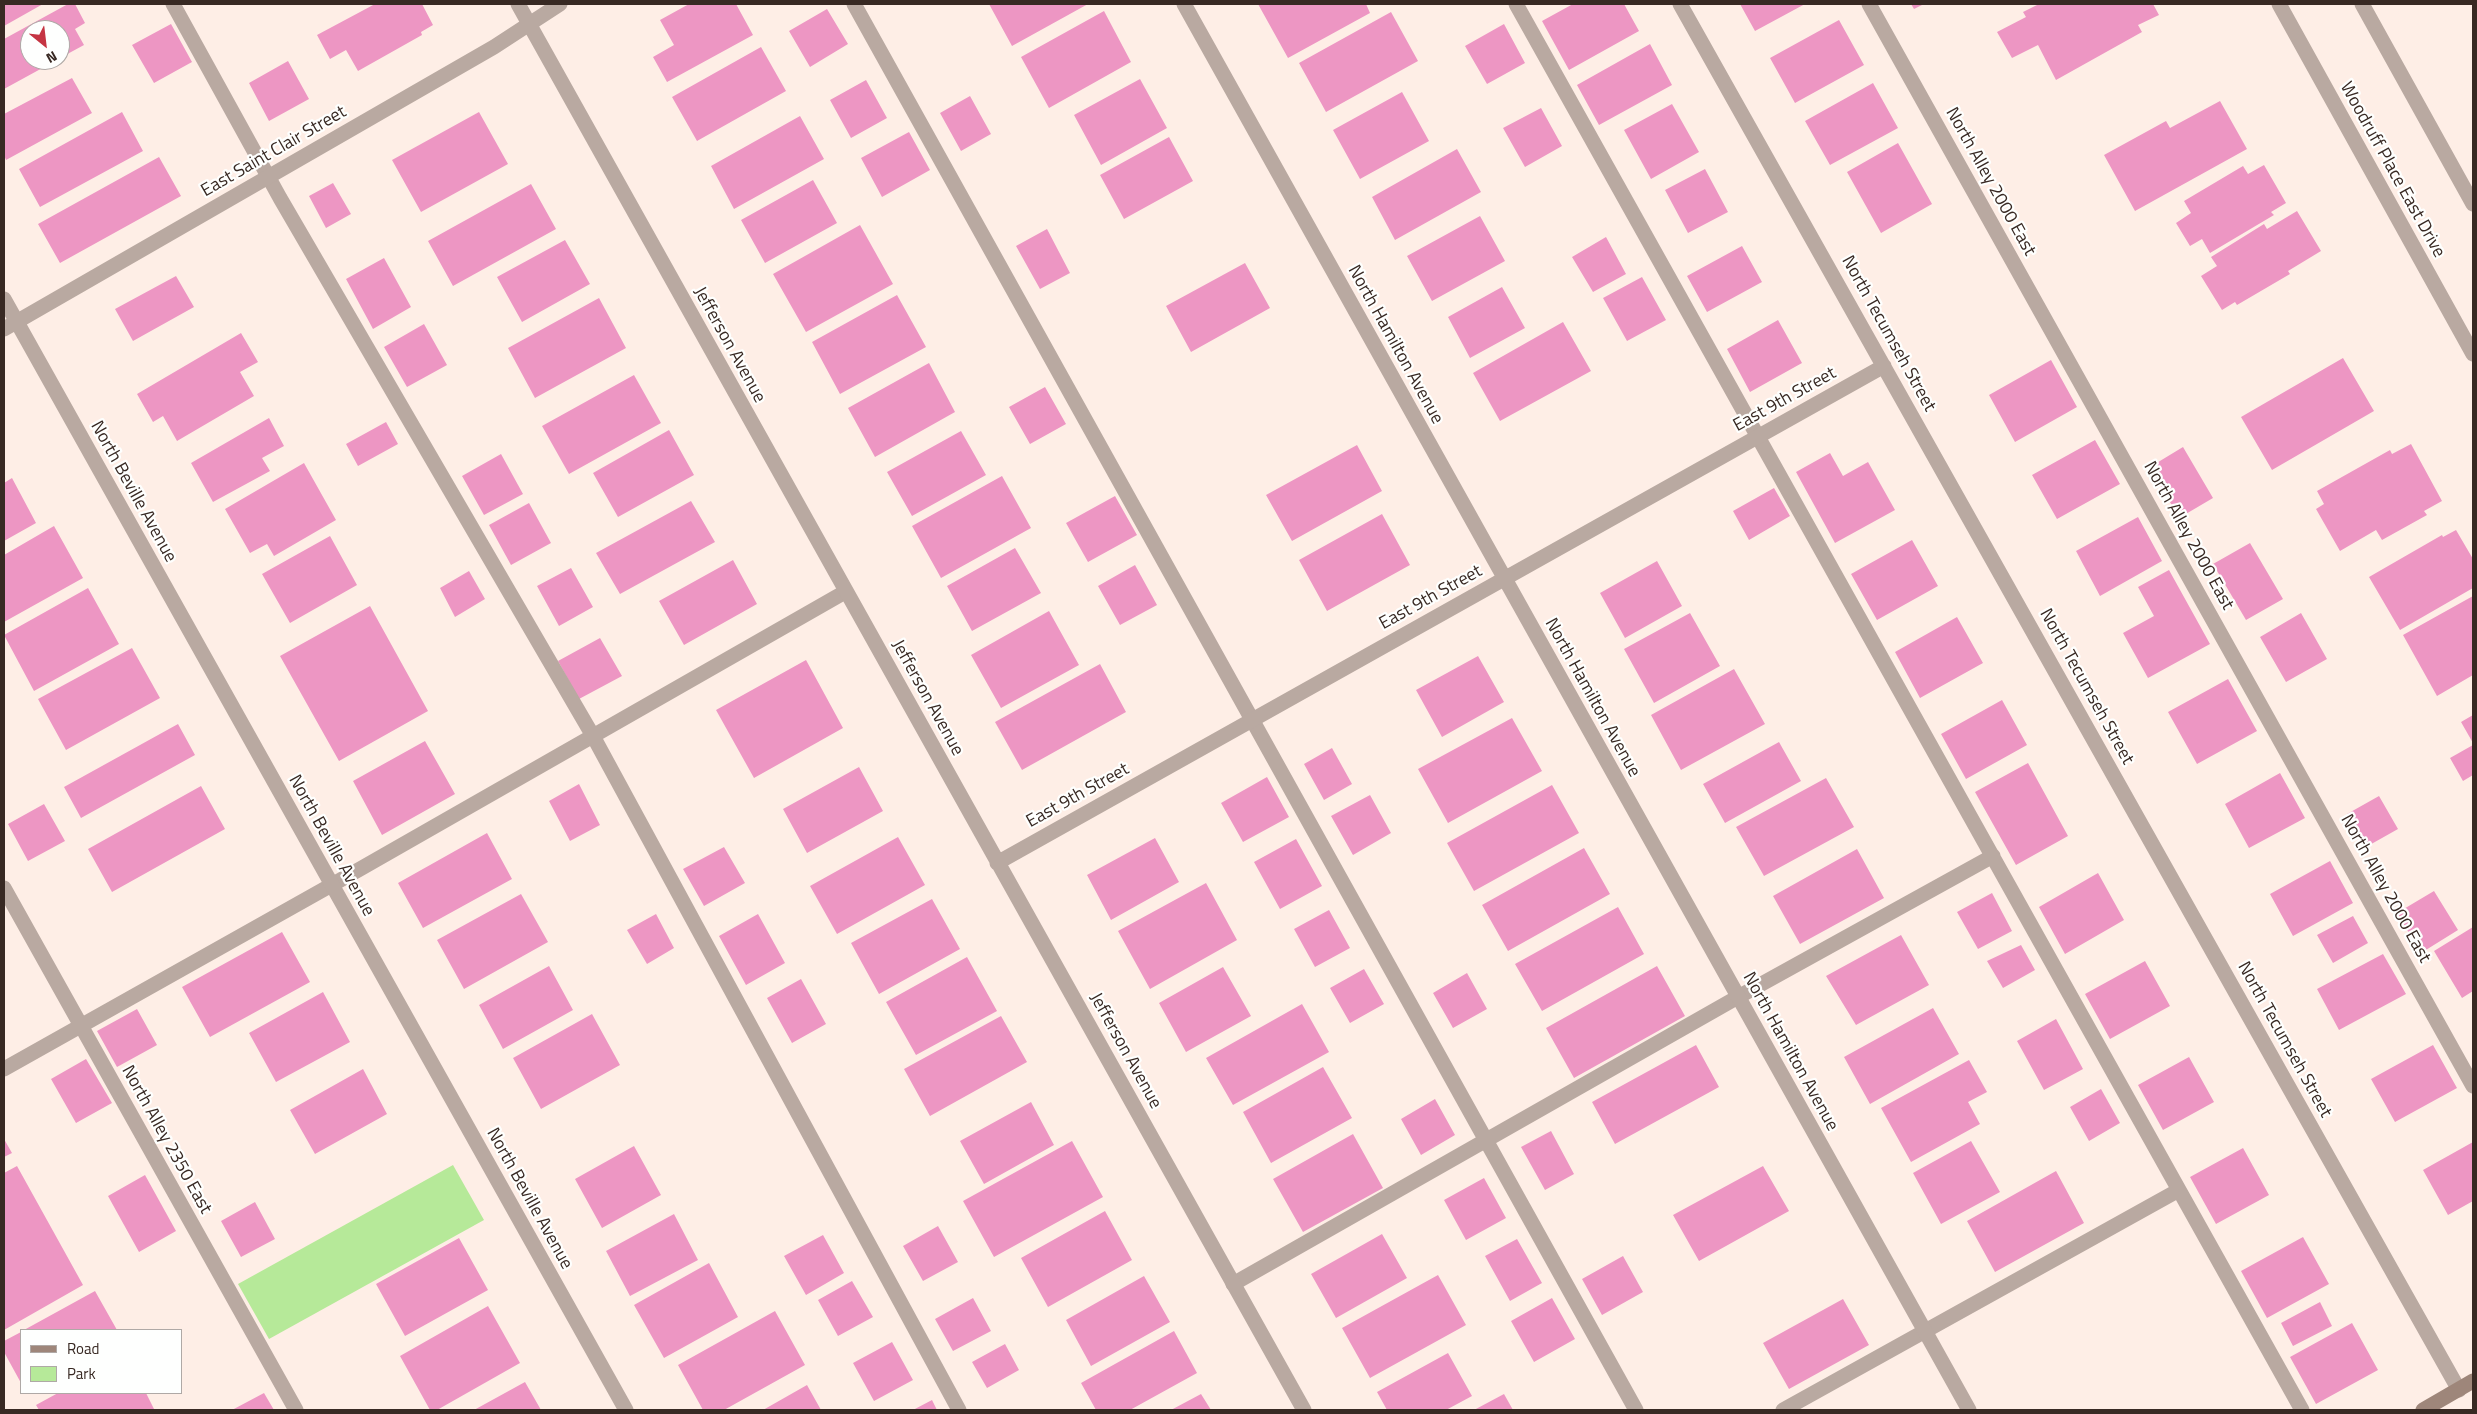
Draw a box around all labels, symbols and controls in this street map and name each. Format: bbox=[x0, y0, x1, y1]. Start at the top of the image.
north arrow bbox=[20, 20, 70, 70]
text: N bbox=[43, 46, 61, 69]
street label: Woodruff Place East Drive bbox=[2335, 78, 2449, 262]
street label: East Saint Clair Street bbox=[198, 102, 350, 202]
street label: North Alley 2000 East bbox=[1940, 104, 2040, 260]
street label: North Tecumseh Street bbox=[1836, 252, 1940, 416]
street label: North Hamilton Avenue bbox=[1342, 262, 1448, 428]
street label: Jefferson Avenue bbox=[688, 283, 770, 407]
street label: East 9th Street bbox=[1730, 363, 1840, 437]
street label: North Beville Avenue bbox=[85, 418, 181, 566]
street label: North Alley 2000 East bbox=[2138, 458, 2238, 614]
street label: East 9th Street bbox=[1376, 561, 1486, 635]
street label: North Tecumseh Street bbox=[2034, 605, 2138, 769]
street label: North Hamilton Avenue bbox=[1539, 615, 1645, 781]
street label: Jefferson Avenue bbox=[886, 636, 968, 760]
street label: East 9th Street bbox=[1023, 759, 1133, 833]
street label: North Beville Avenue bbox=[283, 772, 379, 920]
street label: North Alley 2000 East bbox=[2335, 811, 2435, 967]
street label: North Tecumseh Street bbox=[2232, 958, 2336, 1122]
street label: North Hamilton Avenue bbox=[1737, 969, 1843, 1135]
street label: Jefferson Avenue bbox=[1084, 989, 1166, 1113]
street label: North Alley 2350 East bbox=[116, 1062, 216, 1218]
street label: North Beville Avenue bbox=[481, 1125, 577, 1273]
legend bbox=[20, 1329, 182, 1394]
text: Road bbox=[67, 1337, 99, 1360]
text: Park bbox=[67, 1362, 96, 1385]

